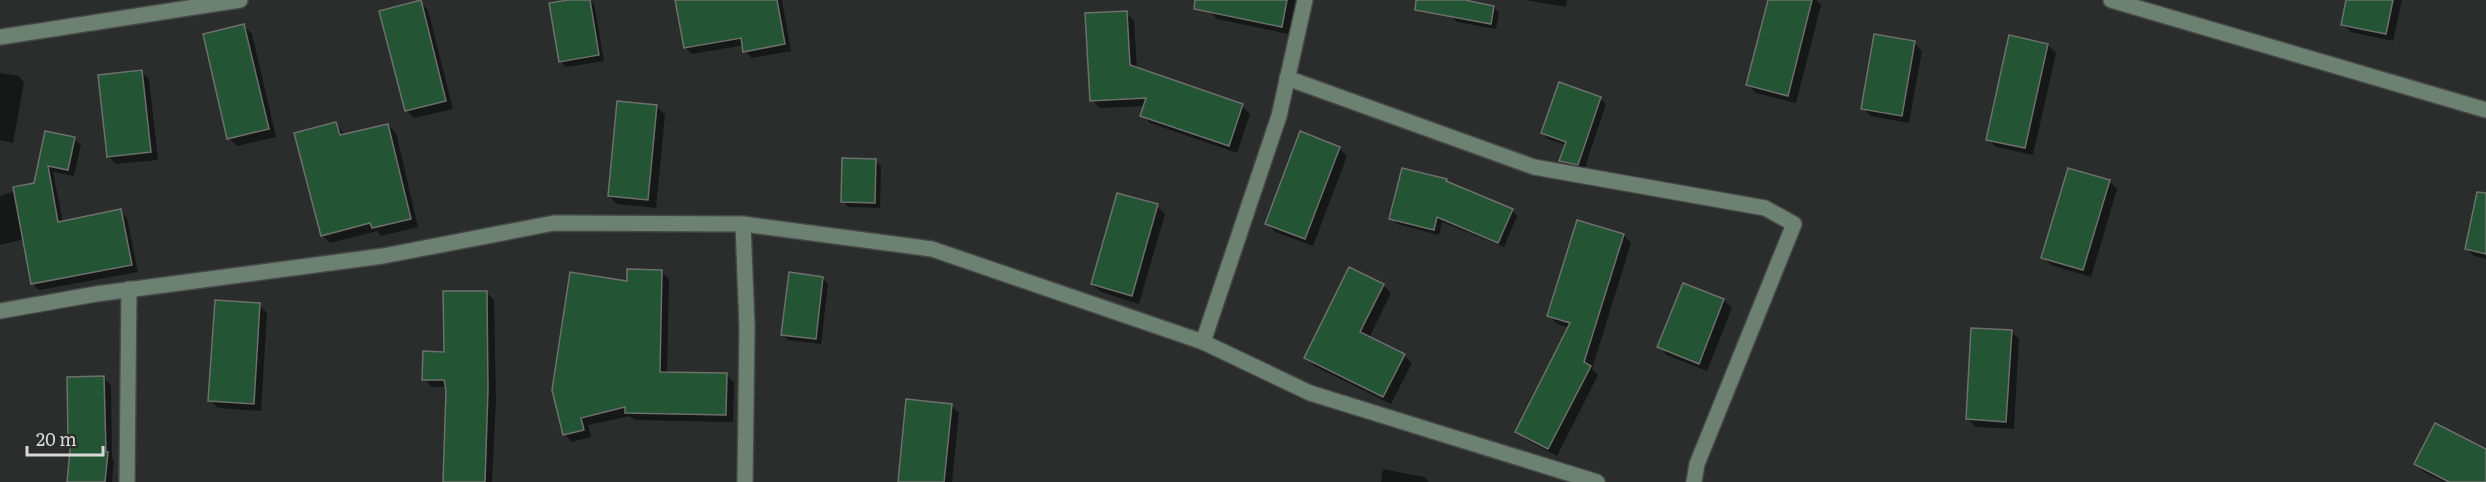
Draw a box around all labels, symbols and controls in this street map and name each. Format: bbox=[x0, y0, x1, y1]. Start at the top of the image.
scale bar bbox=[27, 419, 104, 457]
text: 20 m bbox=[36, 425, 77, 452]

